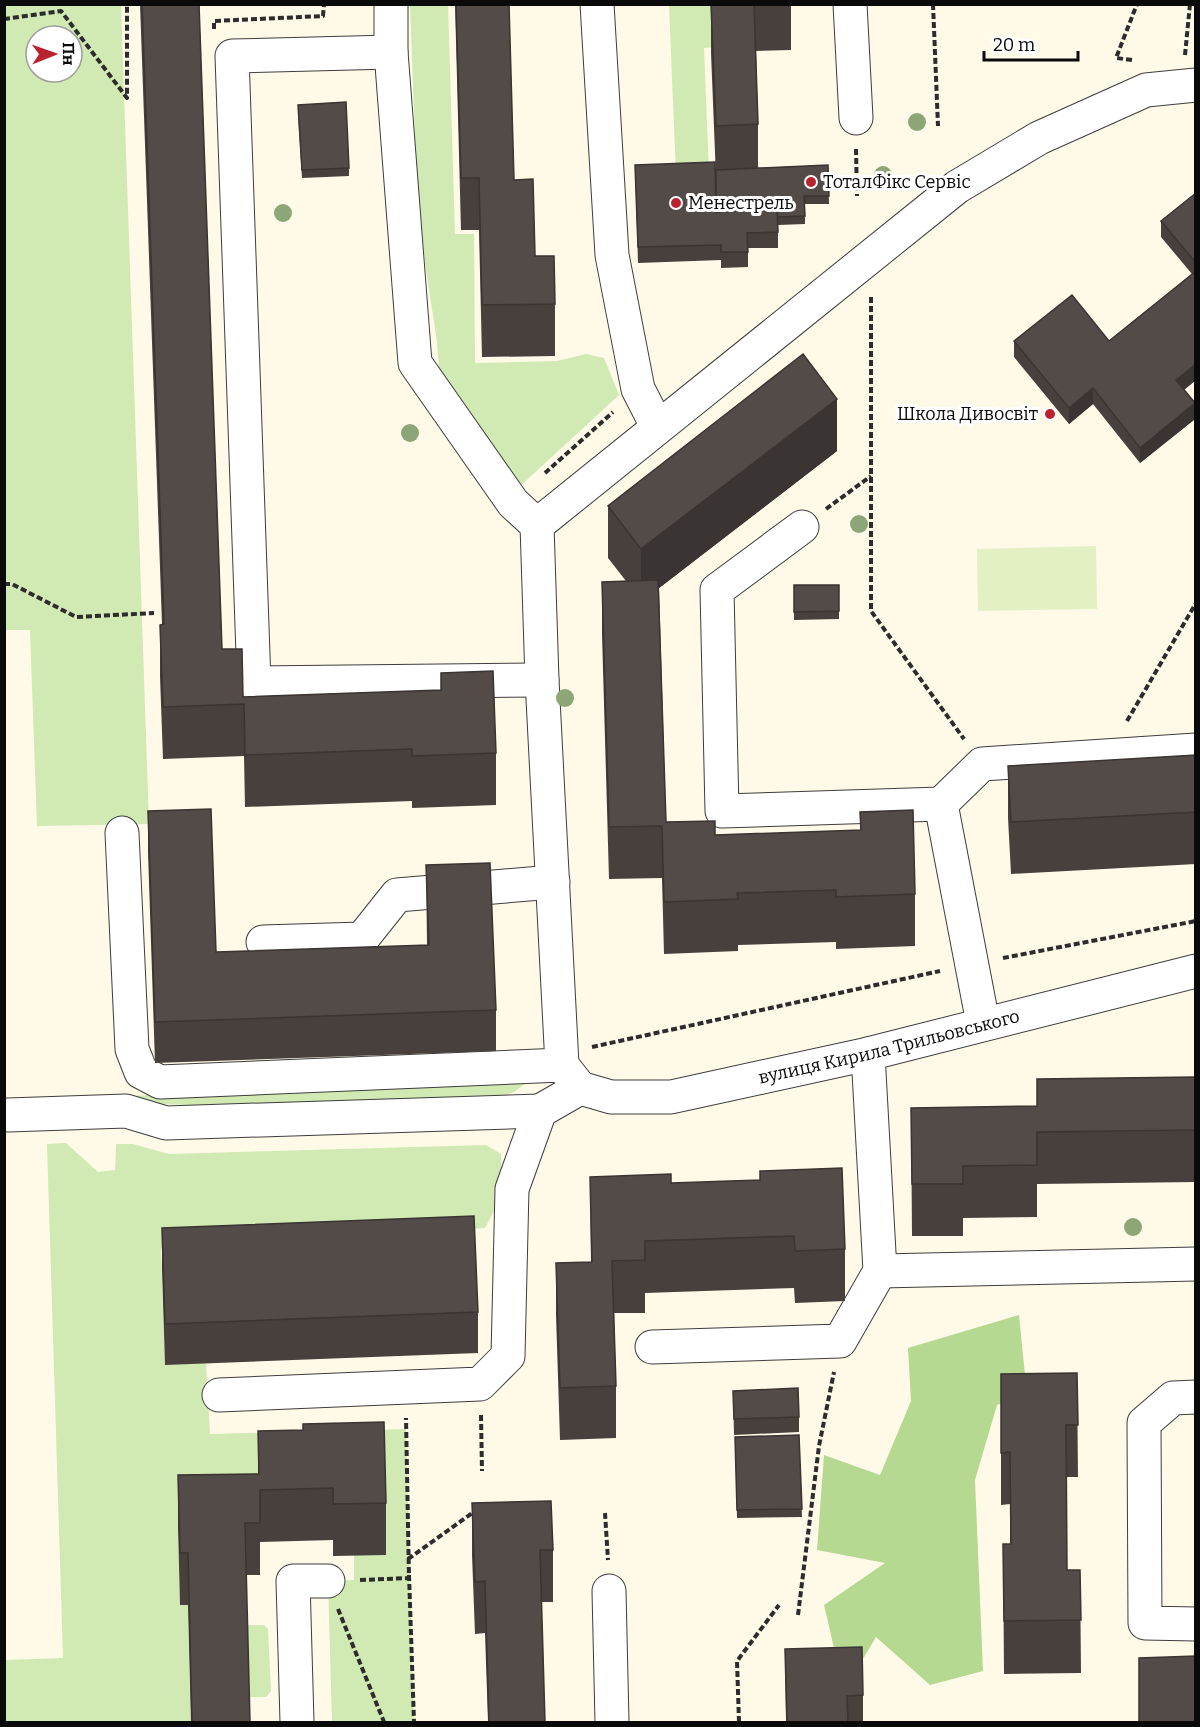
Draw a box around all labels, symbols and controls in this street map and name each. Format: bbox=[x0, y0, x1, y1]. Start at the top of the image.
north arrow bbox=[24, 24, 84, 84]
scale bar bbox=[984, 24, 1078, 62]
text: 20 m bbox=[993, 34, 1035, 56]
text: Пн bbox=[59, 42, 78, 66]
place label: ТоталФікс Сервіс bbox=[823, 171, 971, 193]
marker: ТоталФікс Сервіс bbox=[804, 175, 818, 189]
place label: Менестрель bbox=[688, 192, 794, 214]
marker: Менестрель bbox=[669, 196, 683, 210]
place label: Школа Дивосвіт bbox=[897, 403, 1038, 425]
marker: Школа Дивосвіт bbox=[1043, 407, 1057, 421]
street label: вулиця Кирила Трильовського bbox=[756, 1005, 1022, 1089]

